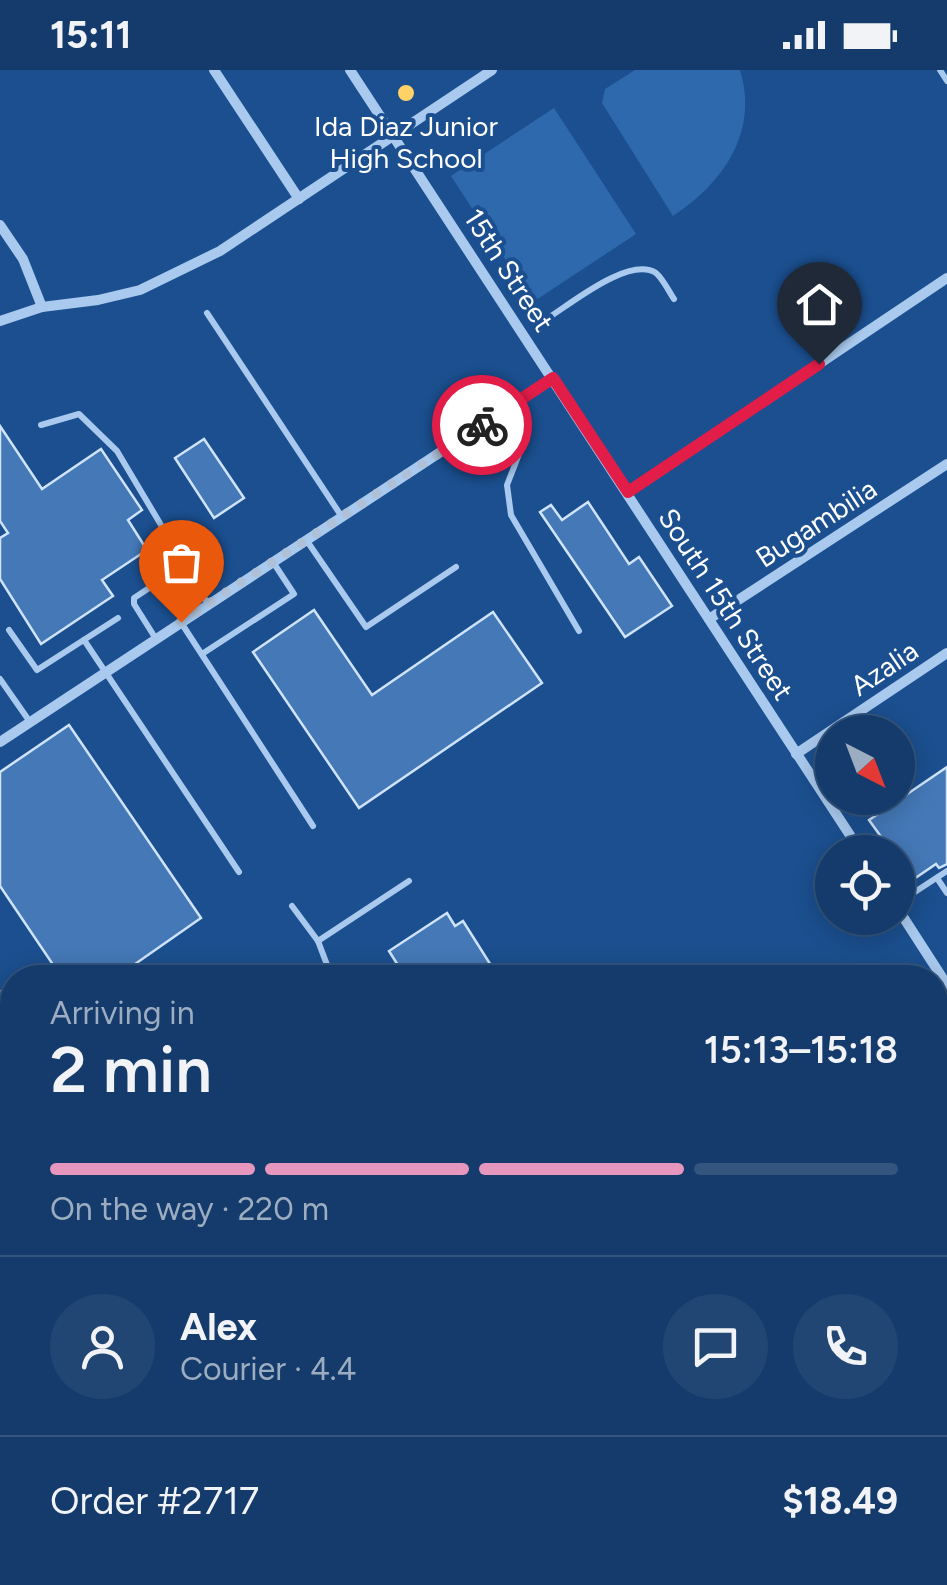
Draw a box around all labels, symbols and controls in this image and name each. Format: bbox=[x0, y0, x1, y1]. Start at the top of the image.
text: 15:11 bbox=[50, 12, 132, 58]
marker: Ida Diaz Junior High School bbox=[395, 82, 417, 104]
place label: Ida Diaz Junior High School bbox=[314, 109, 498, 175]
street label: 15th Street bbox=[457, 202, 561, 338]
pin bbox=[777, 262, 862, 365]
icon: home bbox=[792, 277, 847, 332]
courier bbox=[432, 375, 532, 475]
icon: bike bbox=[455, 398, 510, 453]
street label: Bugambilia bbox=[749, 471, 883, 575]
street label: South 15th Street bbox=[651, 502, 801, 706]
pin bbox=[139, 520, 224, 623]
icon: bag bbox=[154, 535, 209, 590]
street label: Azalia bbox=[844, 633, 924, 703]
north arrow bbox=[815, 715, 915, 815]
map controls bbox=[815, 715, 915, 935]
button: locate bbox=[815, 835, 915, 935]
text: Arriving in bbox=[50, 994, 195, 1032]
text: 15:13–15:18 bbox=[704, 1027, 898, 1073]
text: 2 min bbox=[50, 1030, 212, 1108]
text: On the way · 220 m bbox=[50, 1190, 329, 1228]
button: person bbox=[50, 1294, 155, 1399]
button: chat bbox=[663, 1294, 768, 1399]
button: phone bbox=[793, 1294, 898, 1399]
text: Alex bbox=[180, 1304, 257, 1350]
text: Courier · 4.4 bbox=[180, 1350, 356, 1388]
text: Order #2717 bbox=[50, 1478, 259, 1524]
text: $18.49 bbox=[782, 1478, 898, 1524]

